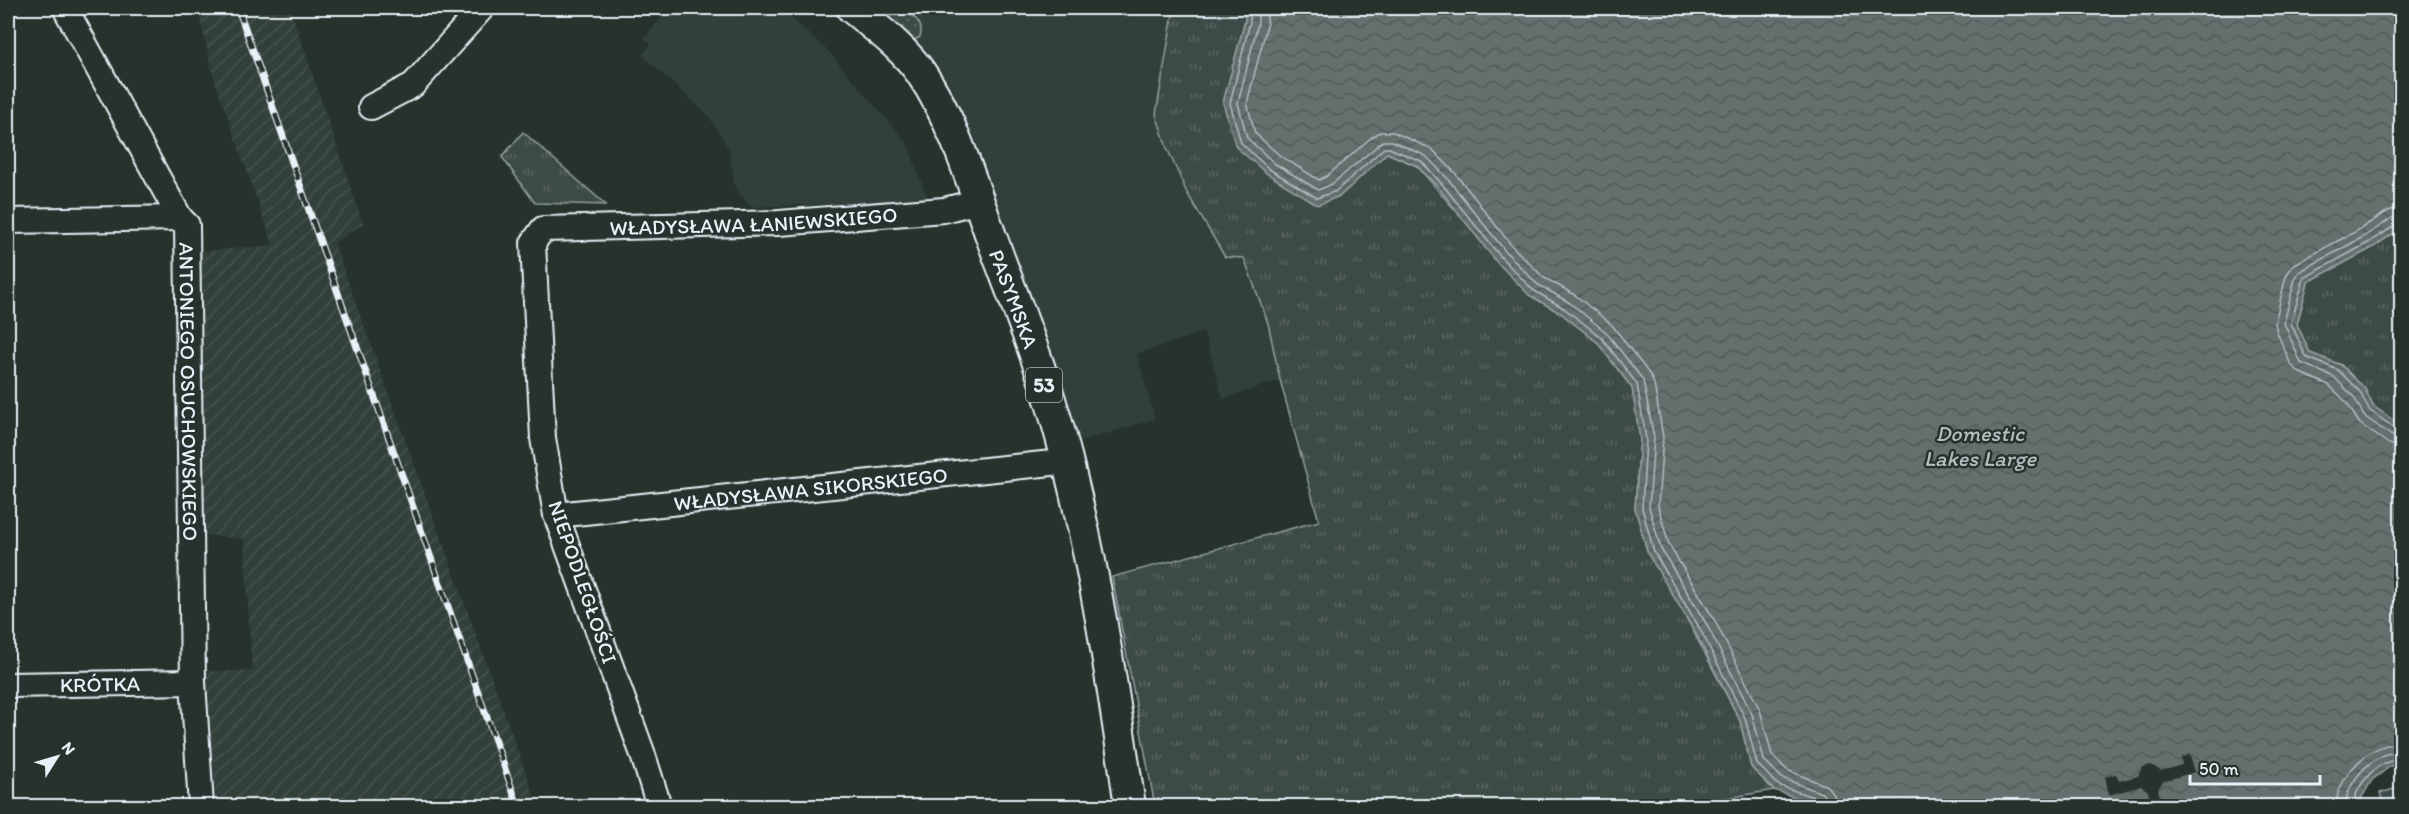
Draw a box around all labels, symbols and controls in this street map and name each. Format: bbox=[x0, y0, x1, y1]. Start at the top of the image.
street label: WŁADYSŁAWA ŁANIEWSKIEGO bbox=[609, 201, 898, 240]
street label: ANTONIEGO OSUCHOWSKIEGO bbox=[175, 242, 204, 541]
street label: PASYMSKA bbox=[984, 246, 1044, 352]
road number: 53 bbox=[1026, 368, 1062, 402]
water label: Domestic Lakes Large bbox=[1924, 420, 2038, 472]
street label: WŁADYSŁAWA SIKORSKIEGO bbox=[672, 462, 949, 515]
street label: NIEPODLEGŁOŚCI bbox=[543, 497, 623, 667]
street label: KRÓTKA bbox=[60, 670, 141, 697]
north arrow bbox=[27, 727, 87, 787]
text: N bbox=[58, 738, 79, 758]
scale bar bbox=[2190, 748, 2320, 786]
text: 50 m bbox=[2199, 758, 2239, 780]

